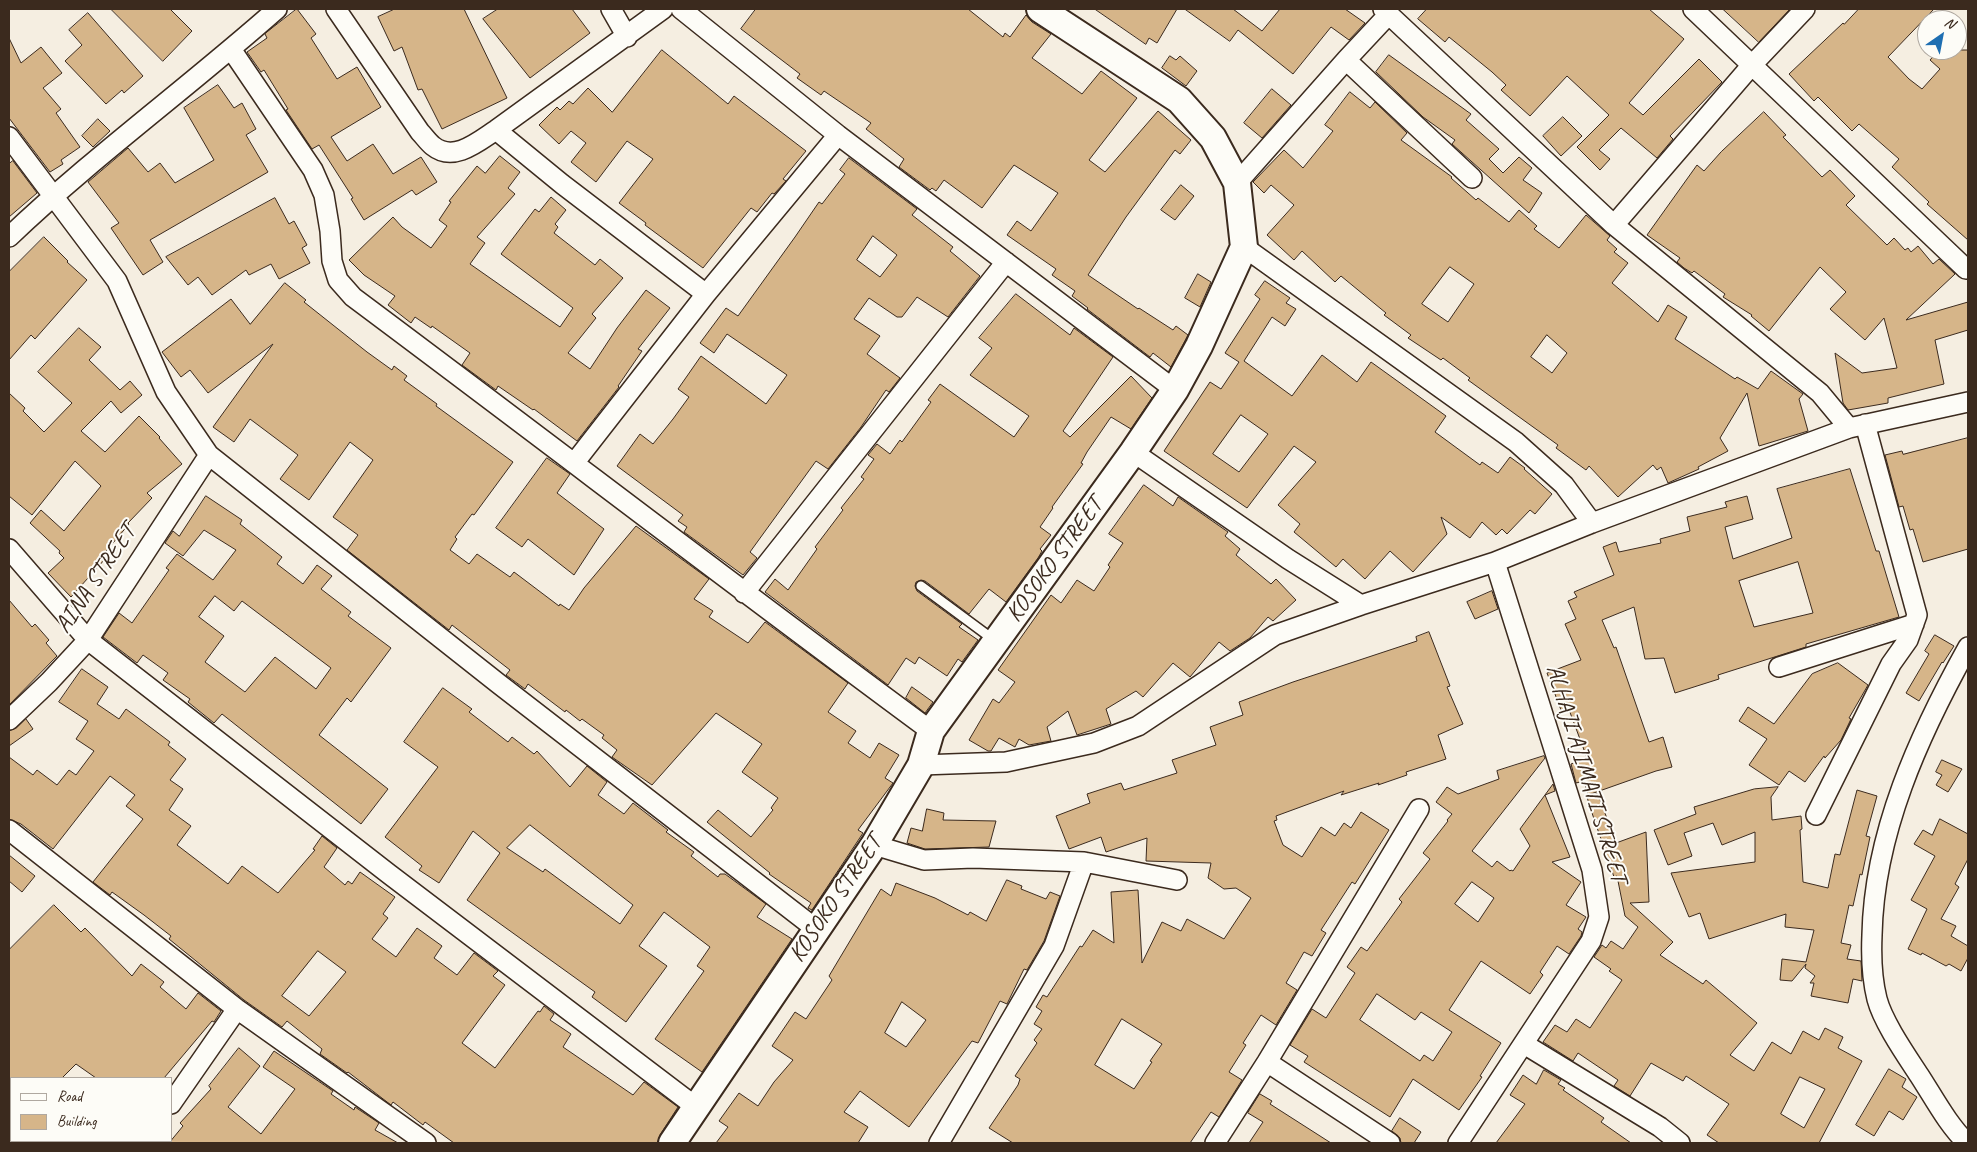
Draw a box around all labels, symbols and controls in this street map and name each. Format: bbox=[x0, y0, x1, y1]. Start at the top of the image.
north arrow bbox=[1917, 10, 1967, 60]
text: N bbox=[1942, 13, 1958, 32]
street label: KOSOKO STREET bbox=[1000, 492, 1110, 628]
street label: AINA STREET bbox=[49, 519, 143, 639]
street label: ALHAJI AJIMATI STREET bbox=[1539, 661, 1633, 887]
street label: KOSOKO STREET bbox=[783, 830, 889, 968]
legend bbox=[10, 1077, 172, 1142]
text: Road bbox=[57, 1087, 82, 1106]
text: Building bbox=[57, 1112, 96, 1131]

